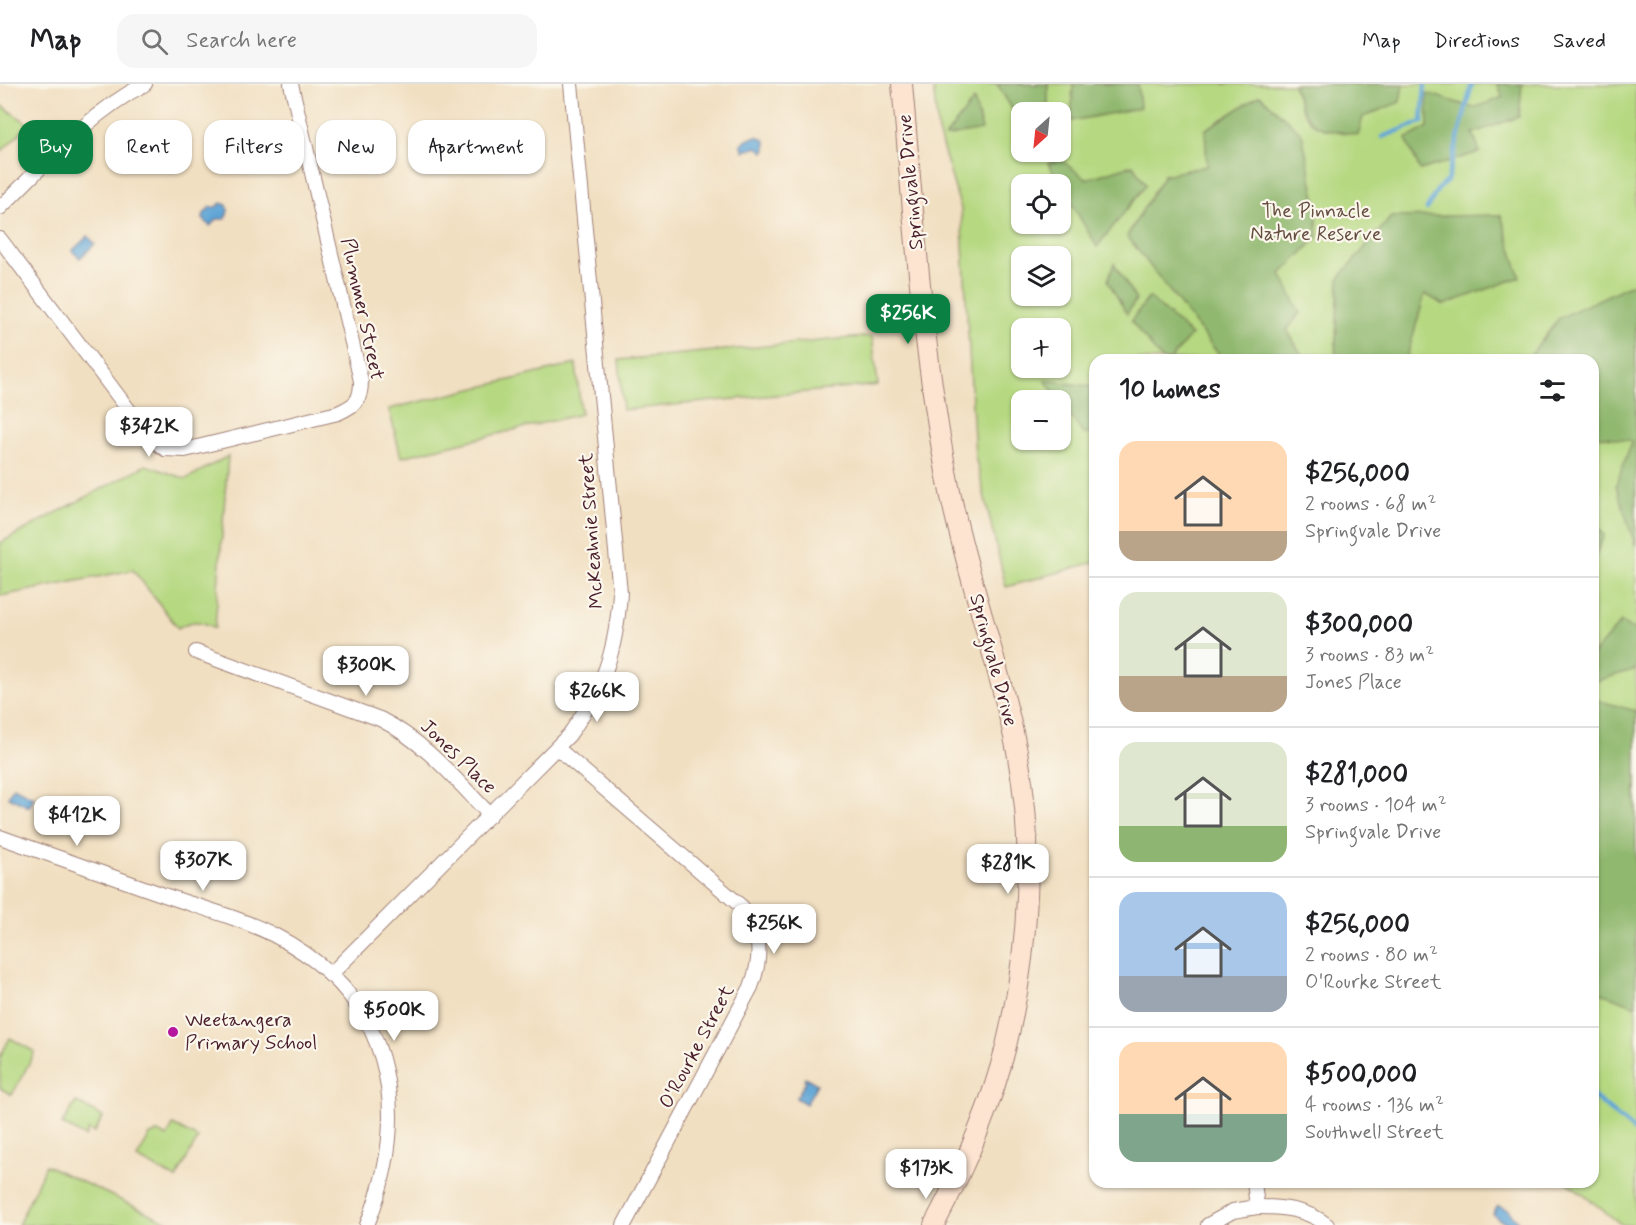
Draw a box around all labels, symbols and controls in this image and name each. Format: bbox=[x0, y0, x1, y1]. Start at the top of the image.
search box bbox=[117, 14, 537, 68]
text: Map bbox=[30, 23, 81, 60]
icon: search bbox=[138, 25, 171, 58]
text: Search here bbox=[186, 27, 297, 55]
text: Map bbox=[1362, 27, 1401, 55]
text: Directions bbox=[1434, 27, 1520, 55]
text: Saved bbox=[1553, 27, 1606, 55]
north arrow bbox=[1011, 102, 1071, 162]
map controls bbox=[1011, 102, 1071, 450]
street label: Springvale Drive bbox=[892, 113, 932, 251]
chip: Buy bbox=[18, 120, 93, 174]
chip: Rent bbox=[105, 120, 192, 174]
chip: Filters bbox=[204, 120, 304, 174]
chip: New bbox=[316, 120, 396, 174]
chip: Apartment bbox=[408, 120, 545, 174]
button: locate bbox=[1011, 174, 1071, 234]
park label: The Pinnacle Nature Reserve bbox=[1250, 198, 1382, 248]
street label: Plummer Street bbox=[334, 235, 390, 383]
button: layers bbox=[1011, 246, 1071, 306]
pin: $256K bbox=[866, 294, 950, 345]
text: $256K bbox=[880, 300, 936, 327]
button: + bbox=[1011, 318, 1071, 378]
text: 10 homes bbox=[1119, 373, 1220, 407]
icon: filters bbox=[1536, 374, 1569, 407]
button: − bbox=[1011, 390, 1071, 450]
pin: $342K bbox=[107, 407, 191, 458]
text: $342K bbox=[120, 413, 178, 440]
street label: McKeahnie Street bbox=[573, 452, 611, 610]
text: $256,000 bbox=[1305, 457, 1410, 491]
icon: home bbox=[1167, 465, 1239, 537]
text: 2 rooms · 68 m² bbox=[1305, 491, 1436, 518]
text: Springvale Drive bbox=[1305, 518, 1441, 545]
street label: Springvale Drive bbox=[960, 591, 1024, 730]
text: $300,000 bbox=[1305, 608, 1413, 642]
icon: home bbox=[1167, 616, 1239, 688]
text: 3 rooms · 83 m² bbox=[1305, 642, 1434, 669]
pin: $300K bbox=[324, 646, 408, 697]
text: $300K bbox=[337, 652, 395, 679]
text: Jones Place bbox=[1305, 669, 1402, 696]
pin: $266K bbox=[555, 672, 639, 723]
text: $266K bbox=[569, 678, 625, 705]
street label: Jones Place bbox=[414, 714, 502, 800]
text: $281,000 bbox=[1305, 758, 1408, 792]
icon: home bbox=[1167, 766, 1239, 838]
text: 3 rooms · 104 m² bbox=[1305, 792, 1447, 819]
pin: $412K bbox=[35, 796, 119, 847]
text: $412K bbox=[48, 802, 106, 829]
text: Springvale Drive bbox=[1305, 819, 1441, 846]
pin: $307K bbox=[161, 841, 245, 892]
pin: $281K bbox=[966, 844, 1050, 895]
text: $307K bbox=[174, 847, 232, 874]
text: $281K bbox=[981, 850, 1035, 877]
pin: $256K bbox=[732, 904, 816, 955]
text: $256,000 bbox=[1305, 908, 1410, 942]
text: $256K bbox=[746, 910, 802, 937]
icon: home bbox=[1167, 916, 1239, 988]
text: 2 rooms · 80 m² bbox=[1305, 942, 1438, 969]
text: O'Rourke Street bbox=[1305, 969, 1442, 996]
street label: O'Rourke Street bbox=[653, 980, 741, 1114]
pin: $500K bbox=[352, 991, 436, 1042]
text: $500K bbox=[363, 997, 425, 1024]
place label: Weetangera Primary School bbox=[185, 1007, 317, 1057]
marker: Weetangera Primary School bbox=[166, 1025, 180, 1039]
text: $500,000 bbox=[1305, 1058, 1417, 1092]
icon: home bbox=[1167, 1066, 1239, 1138]
text: 4 rooms · 136 m² bbox=[1305, 1092, 1444, 1119]
text: Southwell Street bbox=[1305, 1119, 1444, 1146]
pin: $173K bbox=[884, 1149, 968, 1200]
text: $173K bbox=[899, 1155, 953, 1182]

